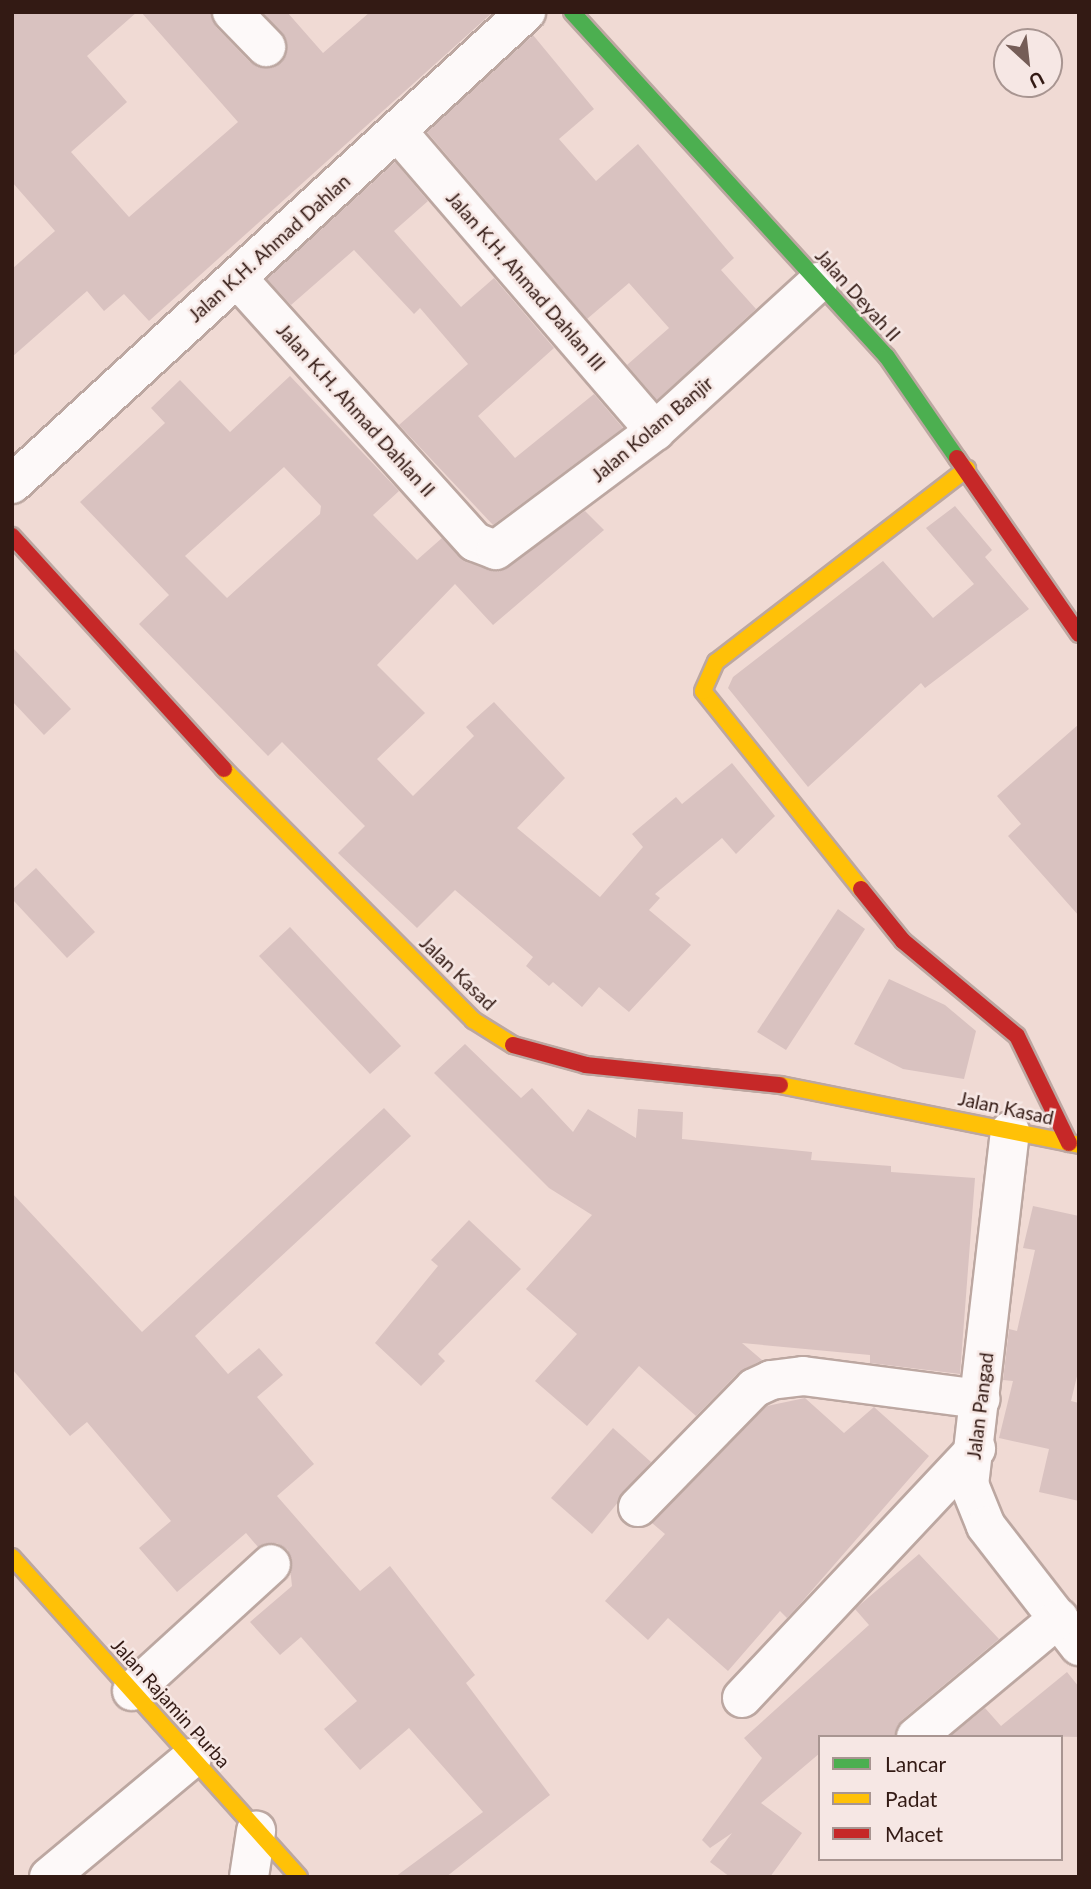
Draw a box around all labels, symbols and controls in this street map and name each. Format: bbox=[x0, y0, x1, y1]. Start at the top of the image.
north arrow bbox=[993, 28, 1063, 98]
text: U bbox=[1025, 67, 1048, 94]
street label: Jalan K.H. Ahmad Dahlan bbox=[183, 169, 355, 327]
street label: Jalan K.H. Ahmad Dahlan III bbox=[442, 186, 610, 376]
street label: Jalan Deyah II bbox=[811, 244, 905, 346]
street label: Jalan K.H. Ahmad Dahlan II bbox=[272, 319, 440, 501]
street label: Jalan Kolam Banjir bbox=[587, 371, 717, 487]
street label: Jalan Kasad bbox=[415, 931, 501, 1015]
street label: Jalan Kasad bbox=[956, 1087, 1056, 1129]
street label: Jalan Pangad bbox=[962, 1351, 998, 1461]
street label: Jalan Rajamin Purba bbox=[107, 1634, 235, 1772]
legend bbox=[818, 1735, 1063, 1861]
text: Lancar bbox=[885, 1751, 946, 1776]
text: Padat bbox=[885, 1786, 937, 1811]
text: Macet bbox=[885, 1821, 943, 1846]

